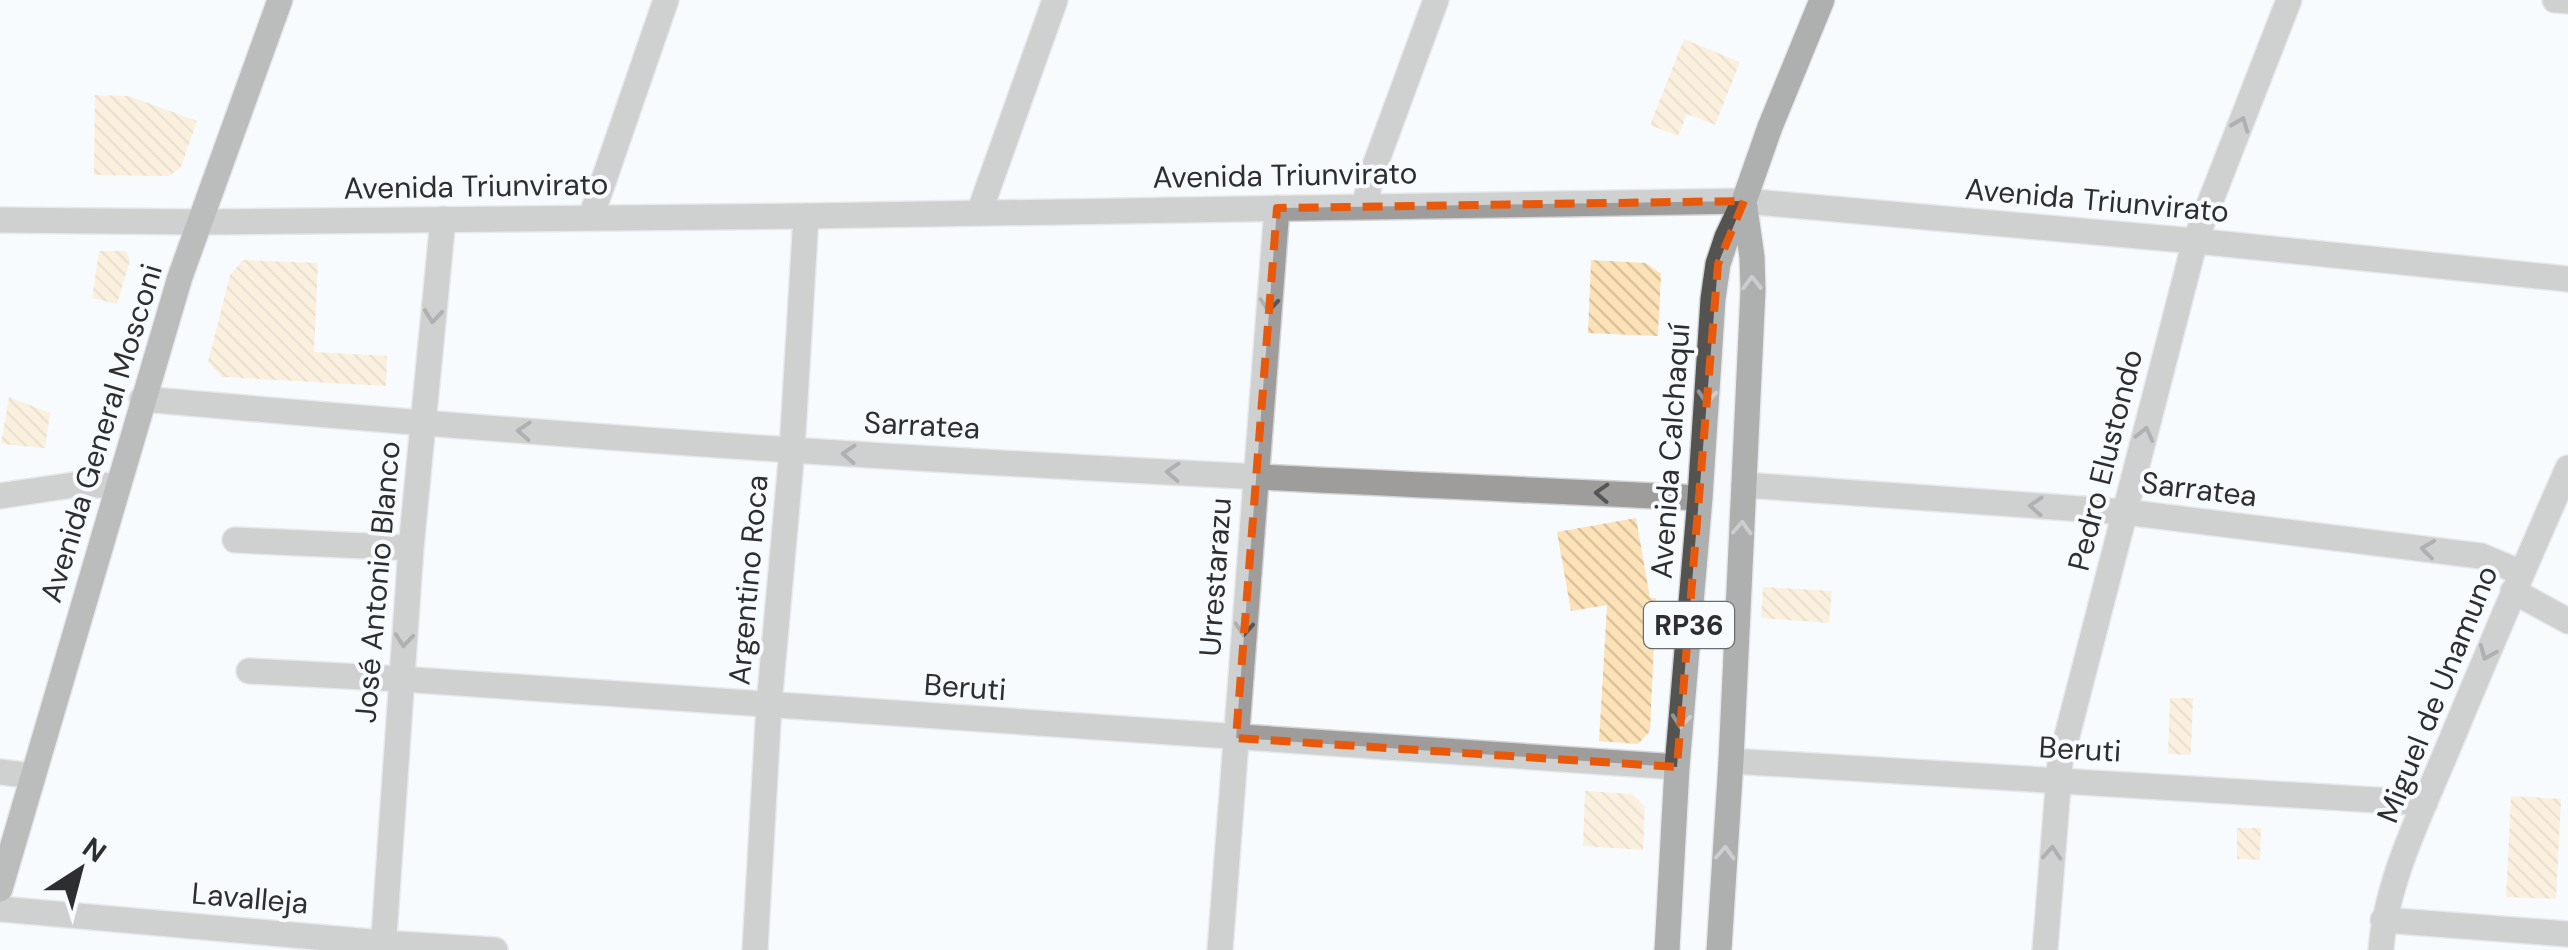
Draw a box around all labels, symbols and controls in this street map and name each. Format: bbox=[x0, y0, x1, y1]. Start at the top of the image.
one-way arrow bbox=[2229, 116, 2249, 134]
street label: Avenida Triunvirato bbox=[1152, 153, 1418, 197]
street label: Avenida Triunvirato bbox=[343, 164, 609, 208]
street label: Avenida Triunvirato bbox=[1963, 169, 2231, 231]
street label: Avenida General Mosconi bbox=[31, 259, 171, 607]
one-way arrow bbox=[1742, 274, 1763, 290]
one-way arrow bbox=[1258, 298, 1280, 314]
one-way arrow bbox=[423, 309, 444, 325]
street label: Avenida Calchaquí bbox=[1642, 322, 1698, 580]
street label: Pedro Elustondo bbox=[2059, 345, 2151, 575]
one-way arrow bbox=[1696, 389, 1718, 405]
street label: Sarratea bbox=[863, 402, 981, 448]
one-way arrow bbox=[516, 421, 532, 442]
one-way arrow bbox=[2134, 426, 2155, 443]
street label: José Antonio Blanco bbox=[345, 440, 409, 724]
one-way arrow bbox=[840, 444, 856, 465]
one-way arrow bbox=[1165, 462, 1181, 483]
street label: Sarratea bbox=[2139, 463, 2259, 515]
street label: Argentino Roca bbox=[719, 473, 777, 687]
one-way arrow bbox=[1594, 483, 1610, 504]
street label: Urrestarazu bbox=[1190, 496, 1240, 658]
one-way arrow bbox=[2027, 496, 2043, 517]
one-way arrow bbox=[1731, 520, 1752, 536]
one-way arrow bbox=[2420, 540, 2436, 561]
street label: Miguel de Unamuno bbox=[2368, 560, 2506, 828]
road number: RP36 bbox=[1644, 602, 1734, 648]
one-way arrow bbox=[1233, 622, 1255, 638]
one-way arrow bbox=[393, 632, 415, 648]
one-way arrow bbox=[2479, 644, 2499, 661]
street label: Beruti bbox=[923, 665, 1007, 709]
one-way arrow bbox=[1671, 713, 1693, 729]
street label: Beruti bbox=[2038, 727, 2122, 771]
north arrow bbox=[30, 820, 130, 920]
text: N bbox=[75, 829, 114, 871]
one-way arrow bbox=[1714, 844, 1735, 860]
one-way arrow bbox=[2041, 844, 2062, 860]
street label: Lavalleja bbox=[190, 873, 310, 923]

